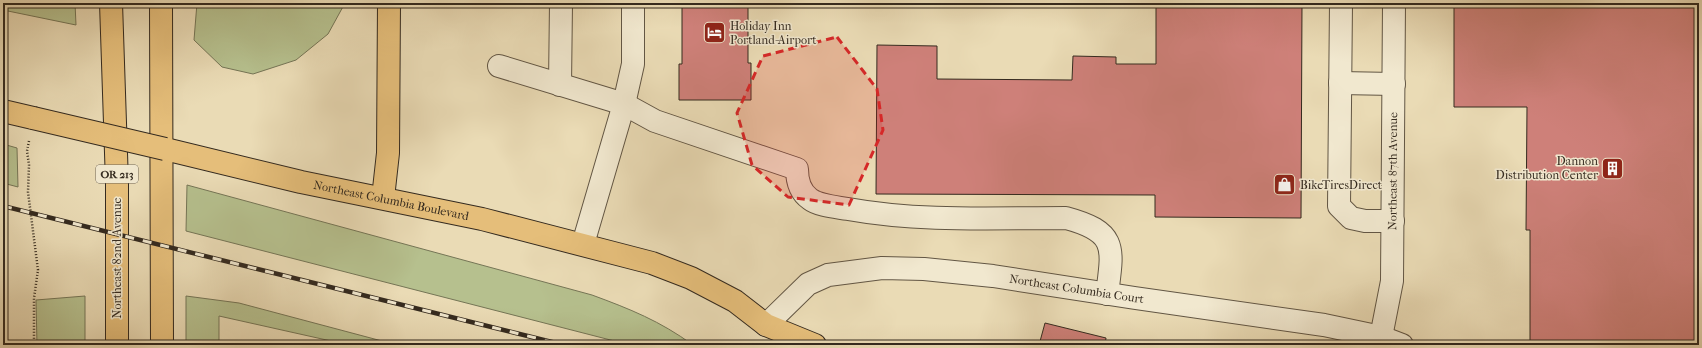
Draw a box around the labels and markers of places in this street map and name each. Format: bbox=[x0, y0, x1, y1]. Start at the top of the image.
place label: Holiday Inn Portland-Airport bbox=[730, 19, 817, 47]
hotel icon: Holiday Inn Portland-Airport bbox=[702, 20, 728, 46]
place label: Dannon Distribution Center bbox=[1496, 154, 1599, 182]
building icon: Dannon Distribution Center bbox=[1600, 155, 1626, 181]
shop icon: BikeTiresDirect bbox=[1272, 172, 1298, 198]
place label: BikeTiresDirect bbox=[1300, 178, 1383, 192]

